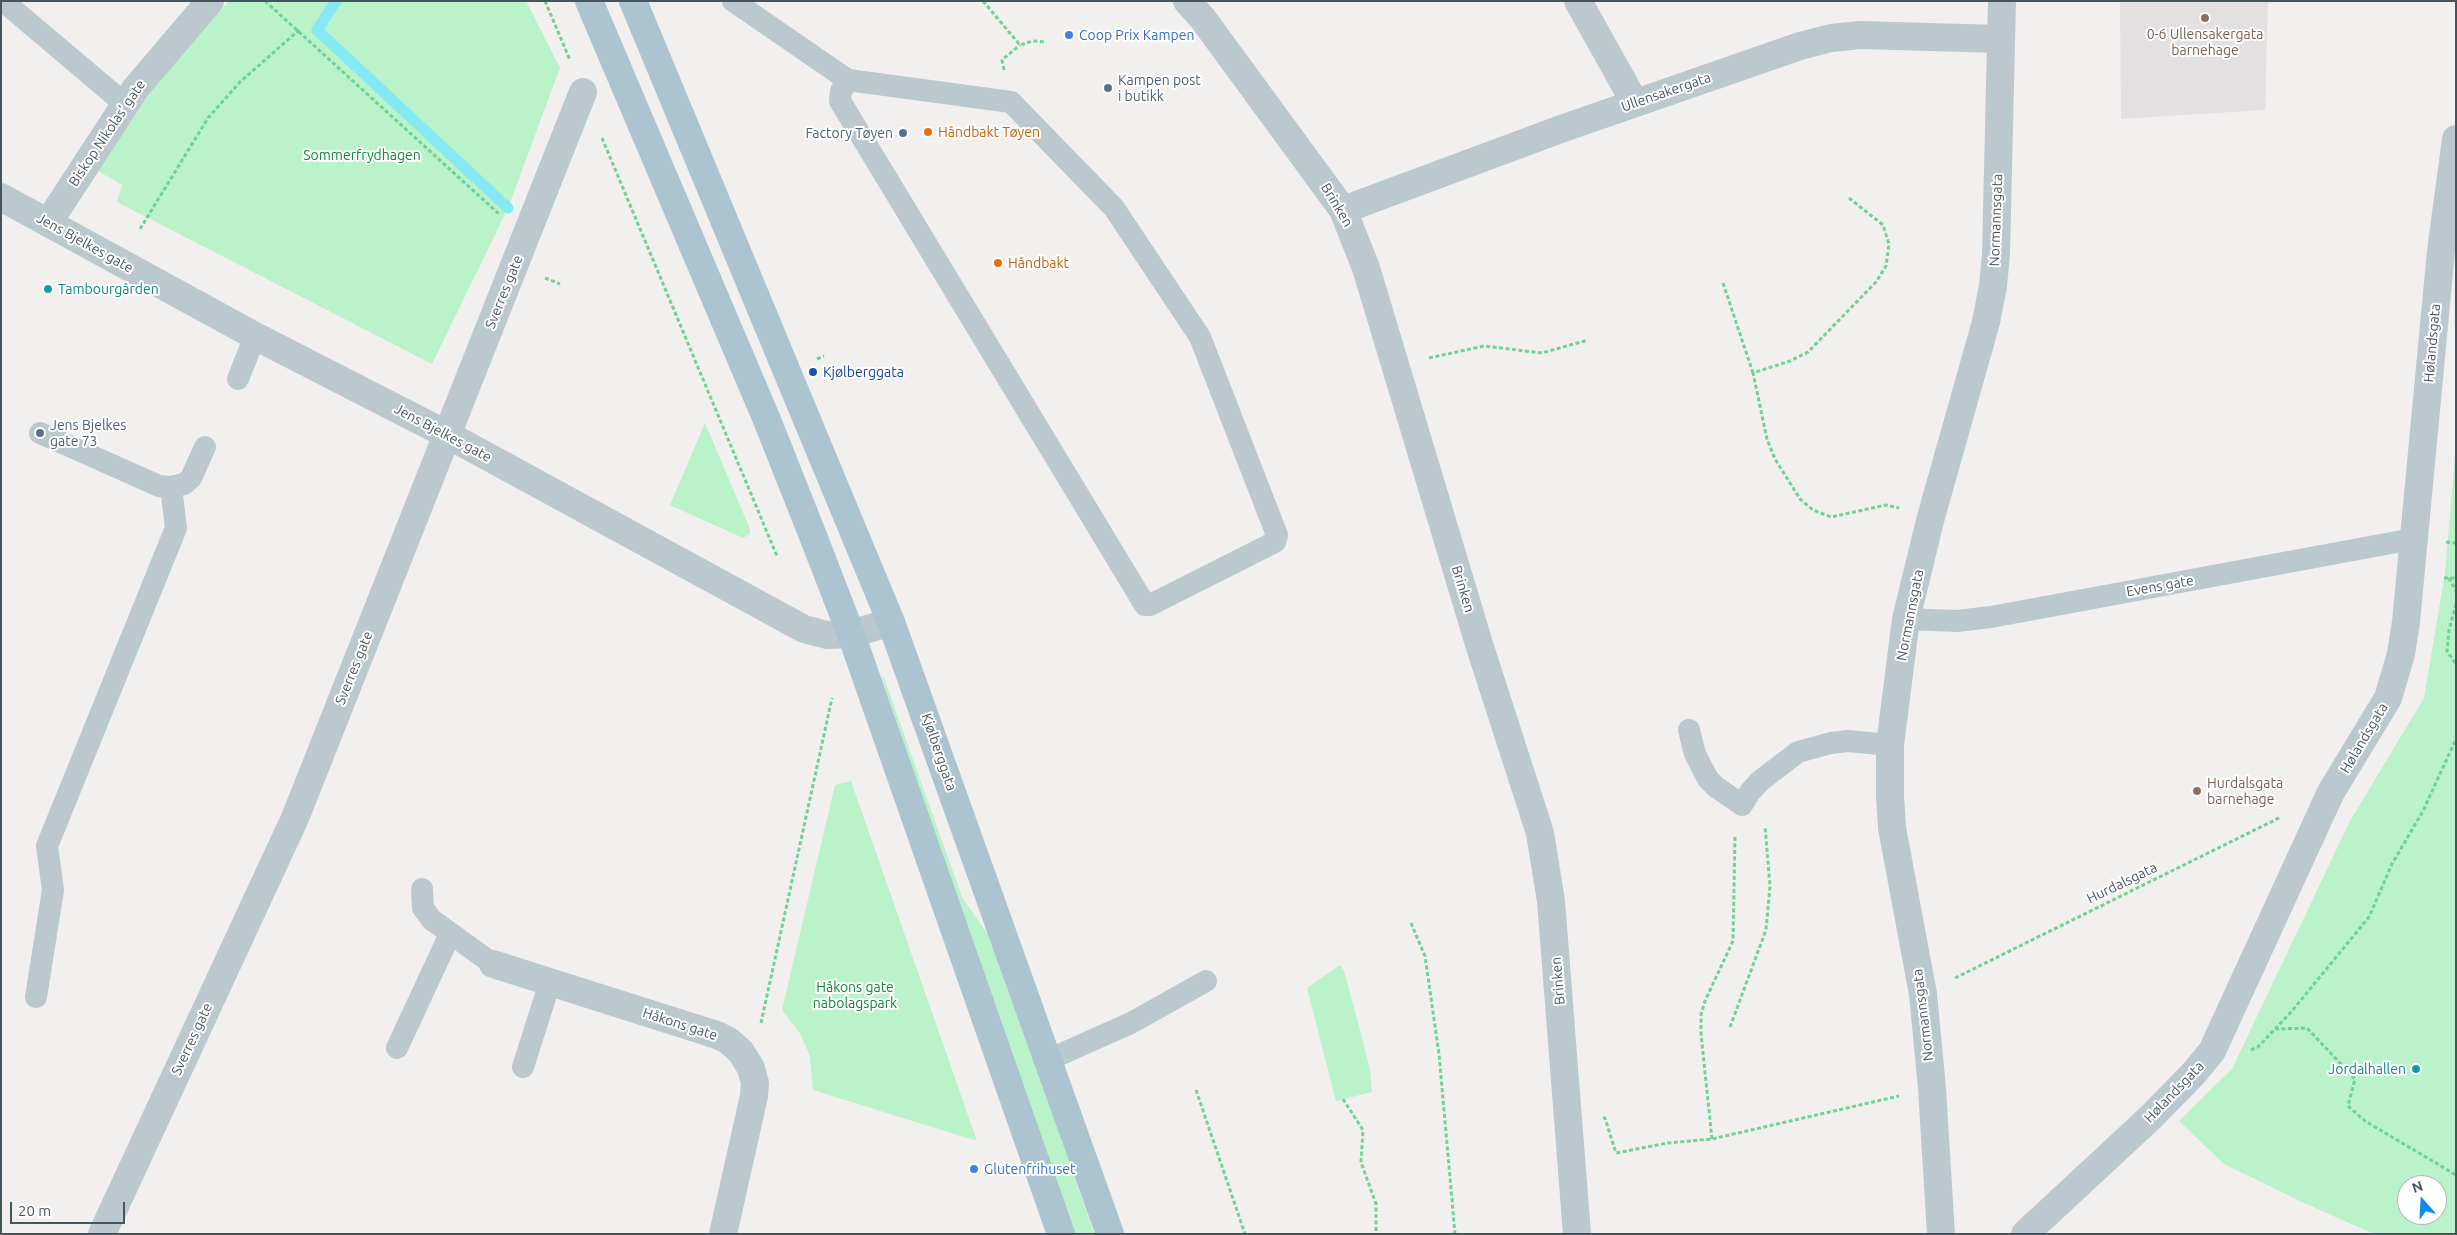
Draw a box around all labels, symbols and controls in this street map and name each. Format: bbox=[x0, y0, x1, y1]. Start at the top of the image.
marker: 0-6 Ullensakergata barnehage bbox=[2199, 12, 2211, 24]
place label: 0-6 Ullensakergata barnehage bbox=[2147, 26, 2263, 58]
place label: Coop Prix Kampen bbox=[1079, 27, 1194, 43]
marker: Coop Prix Kampen bbox=[1063, 29, 1075, 41]
street label: Ullensakergata bbox=[1619, 69, 1713, 115]
place label: Kampen post i butikk bbox=[1118, 72, 1201, 104]
street label: Biskop Nikolas' gate bbox=[65, 77, 149, 189]
marker: Kampen post i butikk bbox=[1102, 82, 1114, 94]
place label: Håndbakt Tøyen bbox=[938, 124, 1040, 140]
place label: Factory Tøyen bbox=[806, 125, 893, 141]
marker: Håndbakt Tøyen bbox=[922, 126, 934, 138]
marker: Factory Tøyen bbox=[897, 127, 909, 139]
park label: Sommerfrydhagen bbox=[303, 147, 421, 163]
street label: Normannsgata bbox=[1986, 173, 2006, 267]
street label: Brinken bbox=[1317, 180, 1357, 230]
street label: Jens Bjelkes gate bbox=[34, 210, 136, 276]
street label: Sverres gate bbox=[482, 253, 526, 331]
place label: Håndbakt bbox=[1008, 255, 1069, 271]
marker: Håndbakt bbox=[992, 257, 1004, 269]
place label: Tambourgården bbox=[58, 281, 159, 297]
marker: Tambourgården bbox=[42, 283, 54, 295]
street label: Hølandsgata bbox=[2420, 303, 2444, 383]
place label: Kjølberggata bbox=[823, 364, 904, 380]
marker: Kjølberggata bbox=[807, 366, 819, 378]
street label: Jens Bjelkes gate bbox=[391, 400, 495, 466]
place label: Jens Bjelkes gate 73 bbox=[50, 417, 126, 450]
marker: Jens Bjelkes gate 73 bbox=[34, 427, 46, 439]
street label: Brinken bbox=[1448, 564, 1478, 614]
street label: Normannsgata bbox=[1893, 568, 1927, 662]
street label: Evens gate bbox=[2125, 572, 2195, 600]
street label: Sverres gate bbox=[332, 629, 376, 707]
street label: Hølandsgata bbox=[2336, 700, 2392, 776]
street label: Kjølberggata bbox=[918, 711, 960, 793]
place label: Hurdalsgata barnehage bbox=[2207, 775, 2283, 808]
marker: Hurdalsgata barnehage bbox=[2191, 785, 2203, 797]
street label: Hurdalsgata bbox=[2084, 859, 2160, 907]
street label: Brinken bbox=[1548, 956, 1568, 1006]
street label: Normannsgata bbox=[1909, 968, 1937, 1062]
park label: Håkons gate nabolagspark bbox=[813, 979, 897, 1012]
street label: Sverres gate bbox=[168, 1000, 216, 1078]
street label: Håkons gate bbox=[640, 1004, 720, 1044]
street label: Hølandsgata bbox=[2141, 1058, 2207, 1126]
place label: Jordalhallen bbox=[2328, 1061, 2406, 1077]
marker: Jordalhallen bbox=[2410, 1063, 2422, 1075]
place label: Glutenfrihuset bbox=[984, 1161, 1075, 1177]
marker: Glutenfrihuset bbox=[968, 1163, 980, 1175]
north arrow bbox=[2397, 1175, 2447, 1225]
text: N bbox=[2410, 1177, 2425, 1196]
scale bar bbox=[12, 1192, 128, 1224]
text: 20 m bbox=[18, 1202, 51, 1219]

